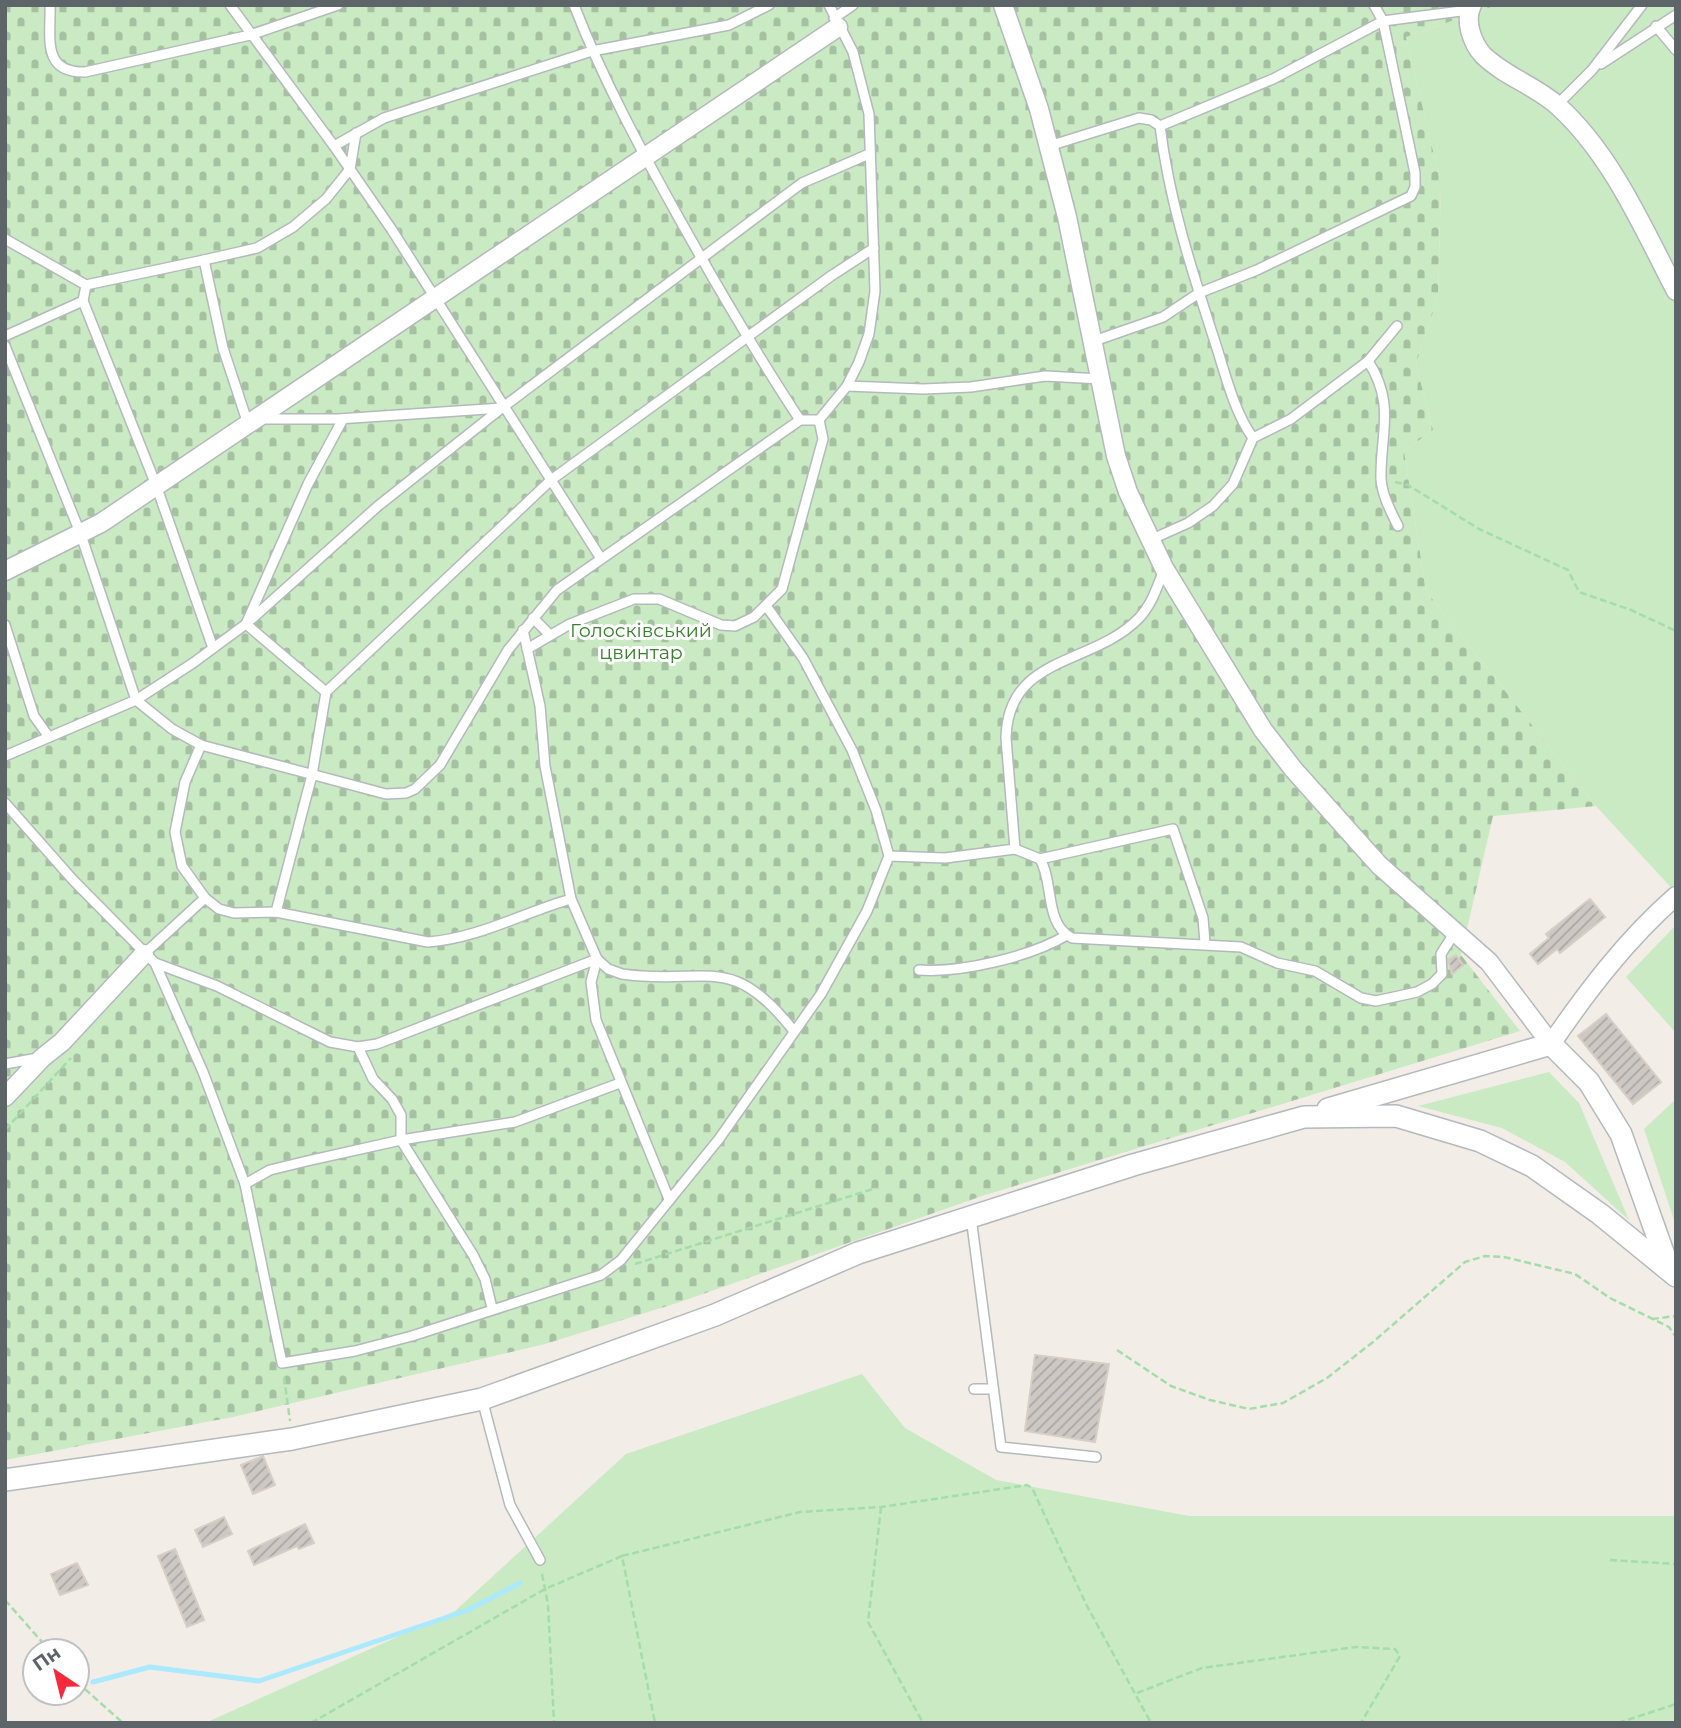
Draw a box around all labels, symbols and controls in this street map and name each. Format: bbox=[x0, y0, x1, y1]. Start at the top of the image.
park label: Голосківський цвинтар bbox=[570, 619, 712, 664]
north arrow bbox=[21, 1637, 91, 1707]
text: Пн bbox=[28, 1641, 65, 1676]

